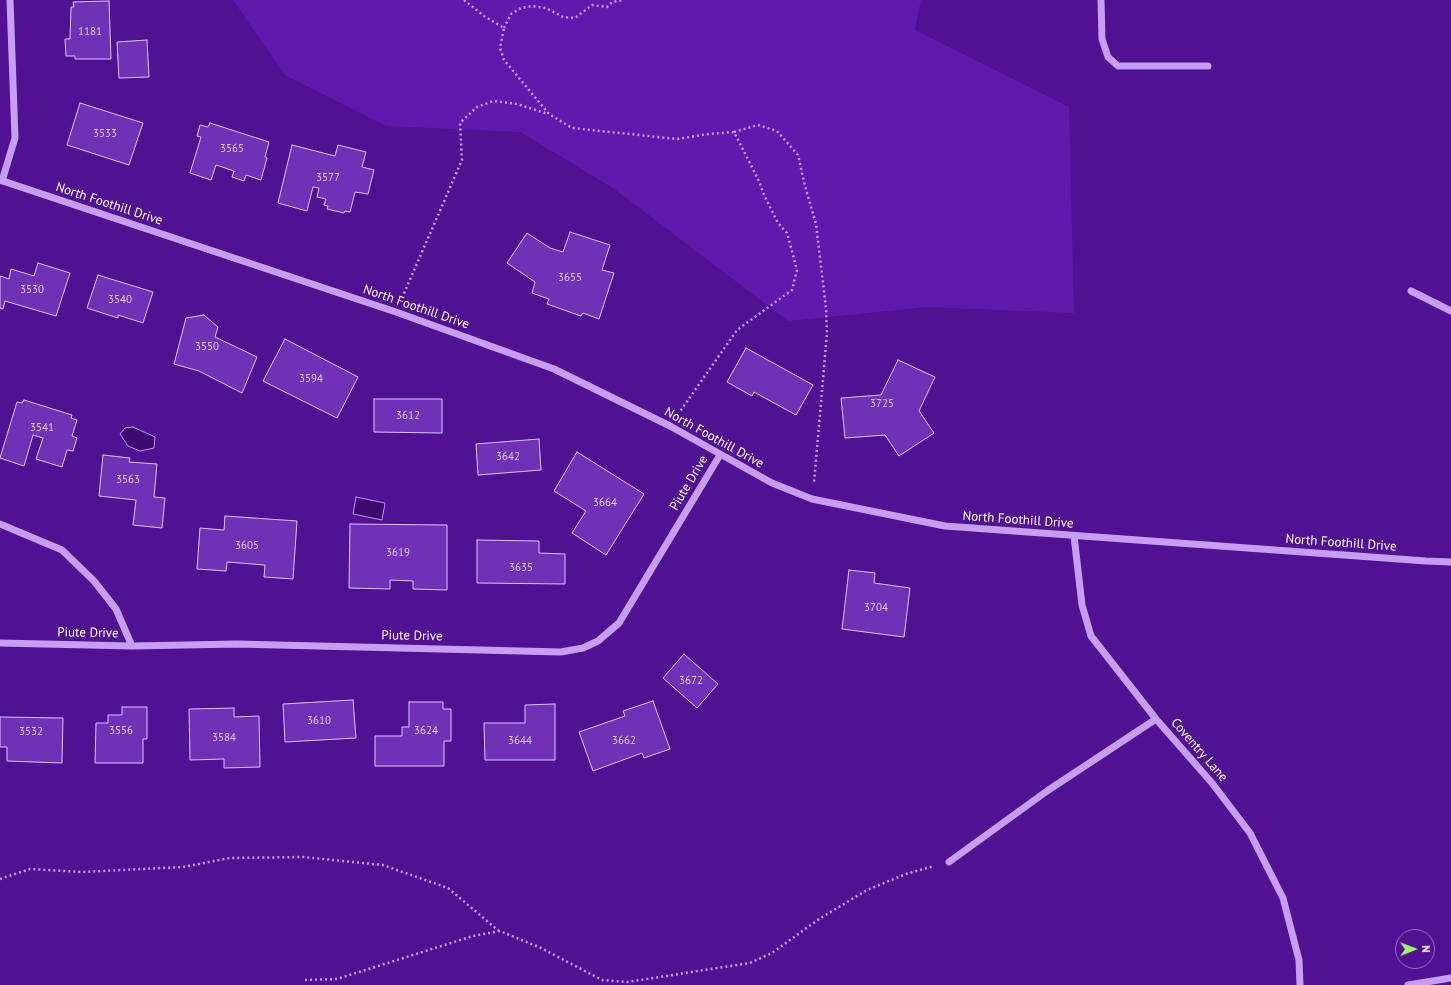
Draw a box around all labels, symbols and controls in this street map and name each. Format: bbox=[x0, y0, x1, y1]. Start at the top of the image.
house number: 1181 bbox=[78, 25, 102, 39]
house number: 3533 bbox=[93, 127, 117, 141]
house number: 3565 bbox=[220, 142, 244, 156]
house number: 3577 bbox=[316, 171, 340, 185]
street label: North Foothill Drive bbox=[54, 179, 164, 229]
house number: 3655 bbox=[558, 271, 582, 285]
street label: North Foothill Drive bbox=[361, 281, 471, 333]
house number: 3530 bbox=[20, 283, 44, 297]
house number: 3540 bbox=[108, 293, 132, 307]
house number: 3550 bbox=[195, 340, 219, 354]
house number: 3594 bbox=[299, 372, 323, 386]
house number: 3725 bbox=[870, 397, 894, 411]
street label: North Foothill Drive bbox=[662, 404, 766, 472]
house number: 3612 bbox=[396, 409, 420, 423]
house number: 3541 bbox=[30, 421, 54, 435]
house number: 3642 bbox=[496, 450, 520, 464]
street label: Piute Drive bbox=[667, 453, 711, 513]
house number: 3563 bbox=[116, 473, 140, 487]
house number: 3664 bbox=[593, 496, 617, 510]
street label: North Foothill Drive bbox=[962, 508, 1074, 532]
street label: North Foothill Drive bbox=[1285, 531, 1397, 555]
house number: 3605 bbox=[235, 539, 259, 553]
house number: 3619 bbox=[386, 546, 410, 560]
house number: 3635 bbox=[509, 561, 533, 575]
house number: 3704 bbox=[864, 601, 888, 615]
street label: Piute Drive bbox=[57, 625, 119, 641]
street label: Piute Drive bbox=[381, 628, 443, 644]
house number: 3672 bbox=[679, 674, 703, 688]
house number: 3610 bbox=[307, 714, 331, 728]
street label: Coventry Lane bbox=[1167, 715, 1231, 785]
house number: 3556 bbox=[109, 724, 133, 738]
house number: 3624 bbox=[414, 724, 438, 738]
house number: 3532 bbox=[19, 725, 43, 739]
house number: 3584 bbox=[212, 731, 236, 745]
house number: 3644 bbox=[508, 734, 532, 748]
house number: 3662 bbox=[612, 734, 636, 748]
north arrow bbox=[1395, 929, 1435, 969]
text: N bbox=[1419, 945, 1433, 953]

